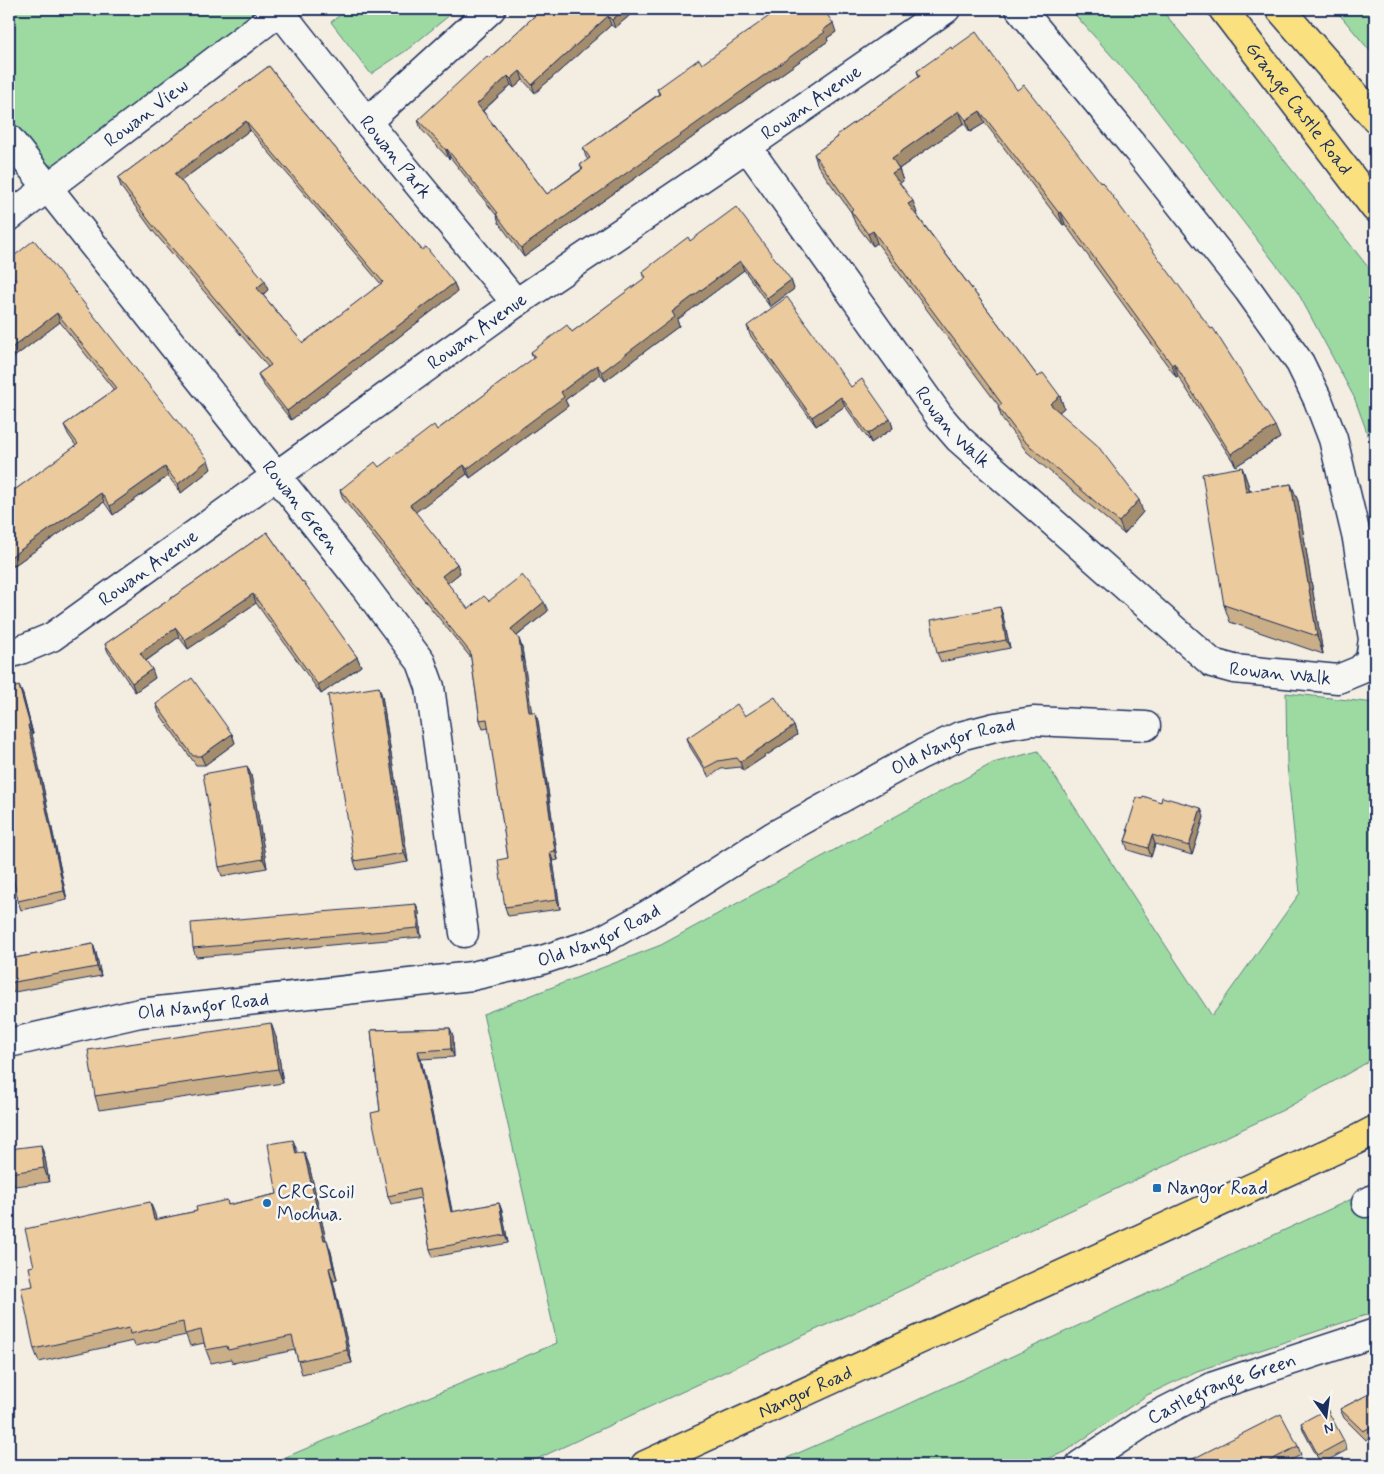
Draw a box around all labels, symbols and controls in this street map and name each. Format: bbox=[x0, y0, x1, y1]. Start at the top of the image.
street label: Grange Castle Road bbox=[1240, 37, 1358, 180]
street label: Rowan Avenue bbox=[756, 59, 867, 146]
street label: Rowan View bbox=[99, 73, 193, 153]
street label: Rowan Park bbox=[354, 110, 437, 204]
street label: Rowan Avenue bbox=[422, 287, 532, 375]
street label: Rowan Walk bbox=[910, 381, 996, 474]
street label: Rowan Green bbox=[256, 455, 346, 559]
street label: Rowan Avenue bbox=[93, 523, 203, 612]
street label: Rowan Walk bbox=[1228, 656, 1332, 691]
street label: Old Nangor Road bbox=[886, 712, 1017, 781]
street label: Old Nangor Road bbox=[534, 898, 664, 973]
street label: Old Nangor Road bbox=[136, 986, 270, 1026]
place label: Nangor Road bbox=[1167, 1176, 1268, 1203]
place label: CRC Scoil Mochua. bbox=[277, 1180, 354, 1227]
marker: Nangor Road bbox=[1151, 1182, 1163, 1194]
marker: CRC Scoil Mochua. bbox=[261, 1197, 273, 1209]
street label: Castlegrange Green bbox=[1143, 1347, 1299, 1430]
street label: Nangor Road bbox=[754, 1359, 856, 1424]
north arrow bbox=[1302, 1392, 1352, 1442]
text: N bbox=[1322, 1418, 1336, 1438]

